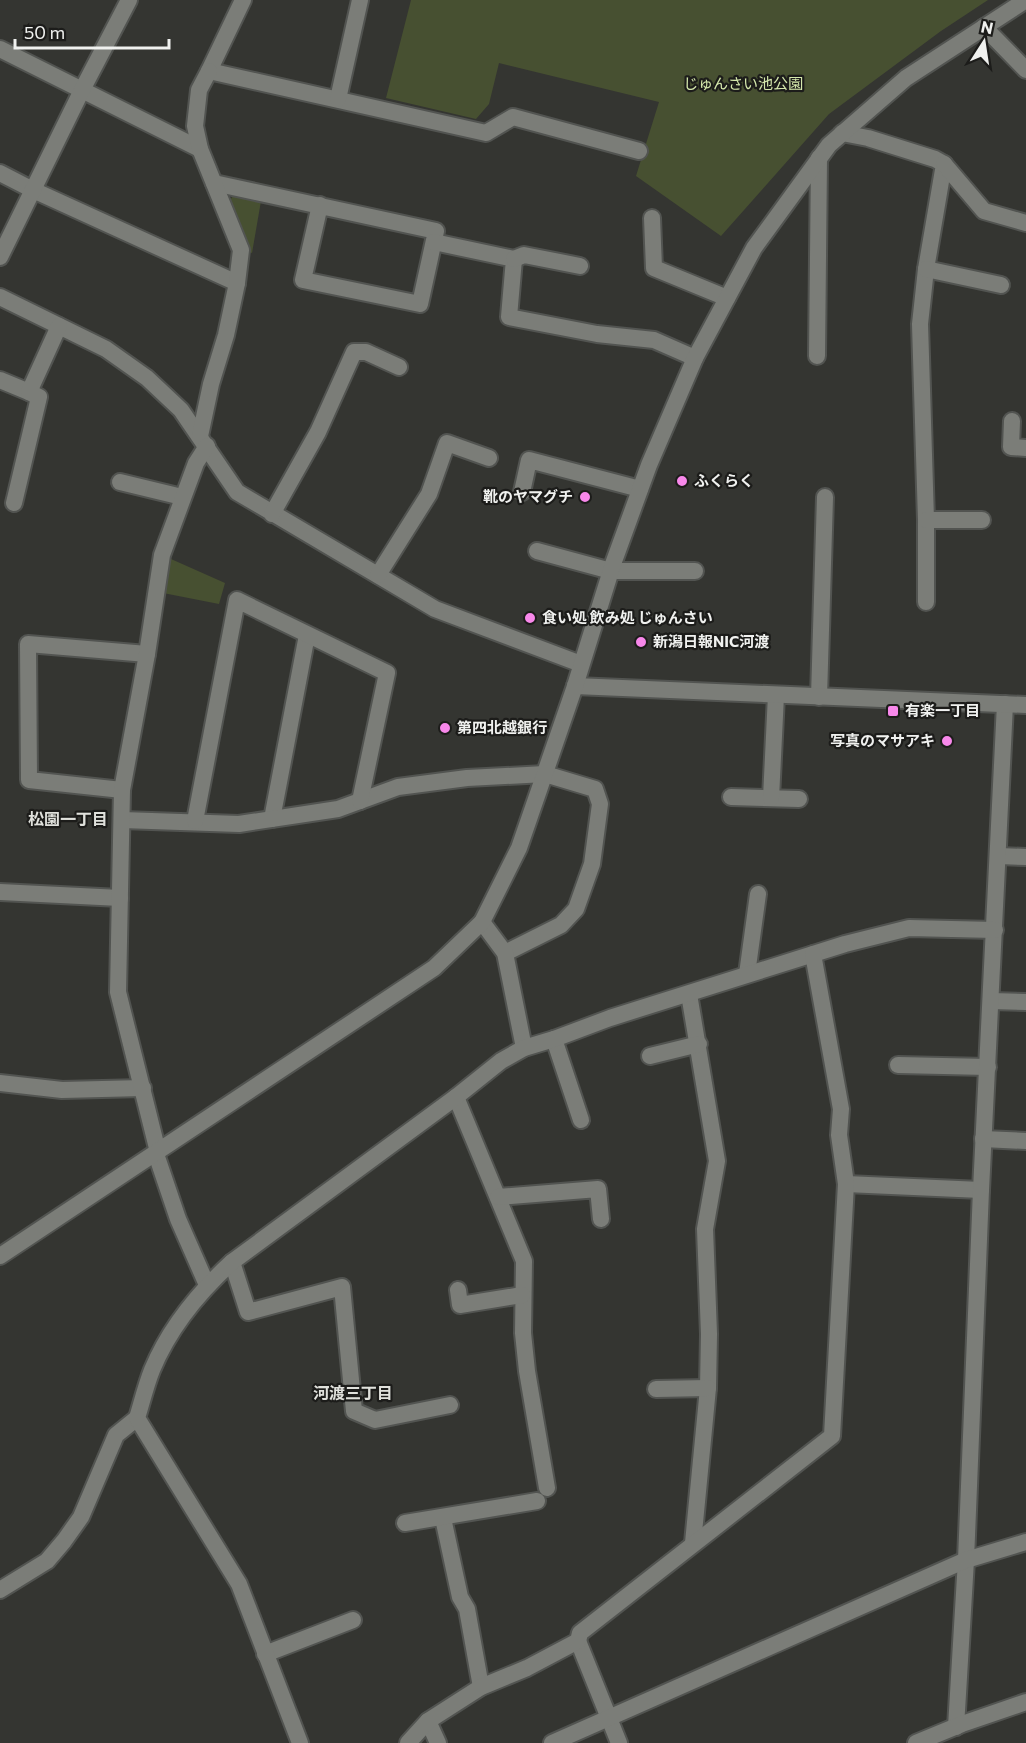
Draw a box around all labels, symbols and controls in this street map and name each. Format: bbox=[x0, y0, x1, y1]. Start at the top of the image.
scale bar bbox=[15, 12, 170, 50]
north arrow bbox=[954, 12, 1014, 72]
text: N bbox=[979, 16, 995, 37]
text: 50 m bbox=[24, 21, 65, 43]
park label: じゅんさい池公園 bbox=[683, 74, 803, 92]
place label: ふくらく bbox=[694, 471, 754, 489]
marker: ふくらく bbox=[675, 474, 689, 488]
place label: 靴のヤマグチ bbox=[483, 487, 573, 505]
marker: 靴のヤマグチ bbox=[578, 490, 592, 504]
place label: 食い処 飲み処 じゅんさい bbox=[542, 608, 713, 626]
marker: 食い処 飲み処 じゅんさい bbox=[523, 611, 537, 625]
place label: 新潟日報NIC河渡 bbox=[653, 632, 769, 650]
marker: 新潟日報NIC河渡 bbox=[634, 635, 648, 649]
place label: 有楽一丁目 bbox=[905, 701, 980, 719]
marker: 有楽一丁目 bbox=[886, 704, 900, 718]
place label: 第四北越銀行 bbox=[457, 718, 547, 736]
marker: 第四北越銀行 bbox=[438, 721, 452, 735]
place label: 写真のマサアキ bbox=[830, 731, 935, 749]
marker: 写真のマサアキ bbox=[940, 734, 954, 748]
district label: 松園一丁目 bbox=[28, 809, 108, 828]
district label: 河渡三丁目 bbox=[313, 1383, 393, 1402]

